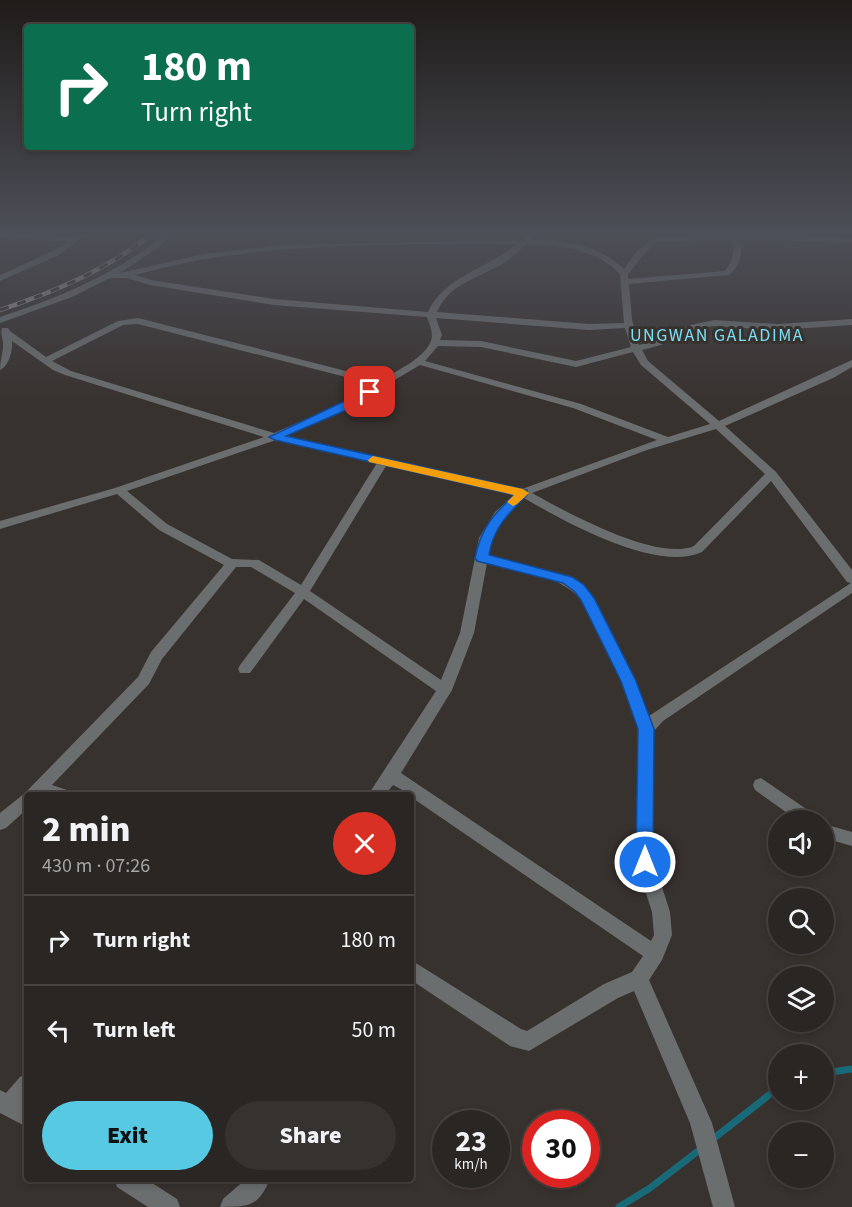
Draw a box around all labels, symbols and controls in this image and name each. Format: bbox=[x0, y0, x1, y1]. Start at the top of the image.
text: 180 m bbox=[141, 37, 252, 97]
icon: right bbox=[42, 48, 120, 126]
text: Turn right bbox=[141, 93, 252, 132]
district label: UNGWAN GALADIMA bbox=[630, 323, 804, 348]
pin bbox=[344, 366, 395, 417]
icon: arrive bbox=[353, 375, 386, 408]
text: 2 min bbox=[42, 804, 130, 855]
map controls bbox=[768, 810, 834, 1188]
button: sound bbox=[768, 810, 834, 876]
button: close bbox=[333, 812, 396, 875]
position arrow bbox=[613, 830, 677, 894]
text: 430 m · 07:26 bbox=[42, 852, 150, 880]
button: search bbox=[768, 888, 834, 954]
icon: right bbox=[42, 924, 75, 957]
text: Turn right bbox=[93, 924, 190, 956]
text: 180 m bbox=[341, 924, 396, 956]
button: layers bbox=[768, 966, 834, 1032]
icon: left bbox=[42, 1014, 75, 1047]
text: Turn left bbox=[93, 1014, 175, 1046]
text: 50 m bbox=[351, 1014, 396, 1046]
button: + bbox=[768, 1044, 834, 1110]
button: Exit bbox=[42, 1101, 213, 1170]
button: Share bbox=[225, 1101, 396, 1170]
speed limit sign: 30 bbox=[522, 1110, 600, 1188]
text: 23 bbox=[455, 1120, 487, 1163]
button: − bbox=[768, 1122, 834, 1188]
text: km/h bbox=[454, 1154, 488, 1175]

